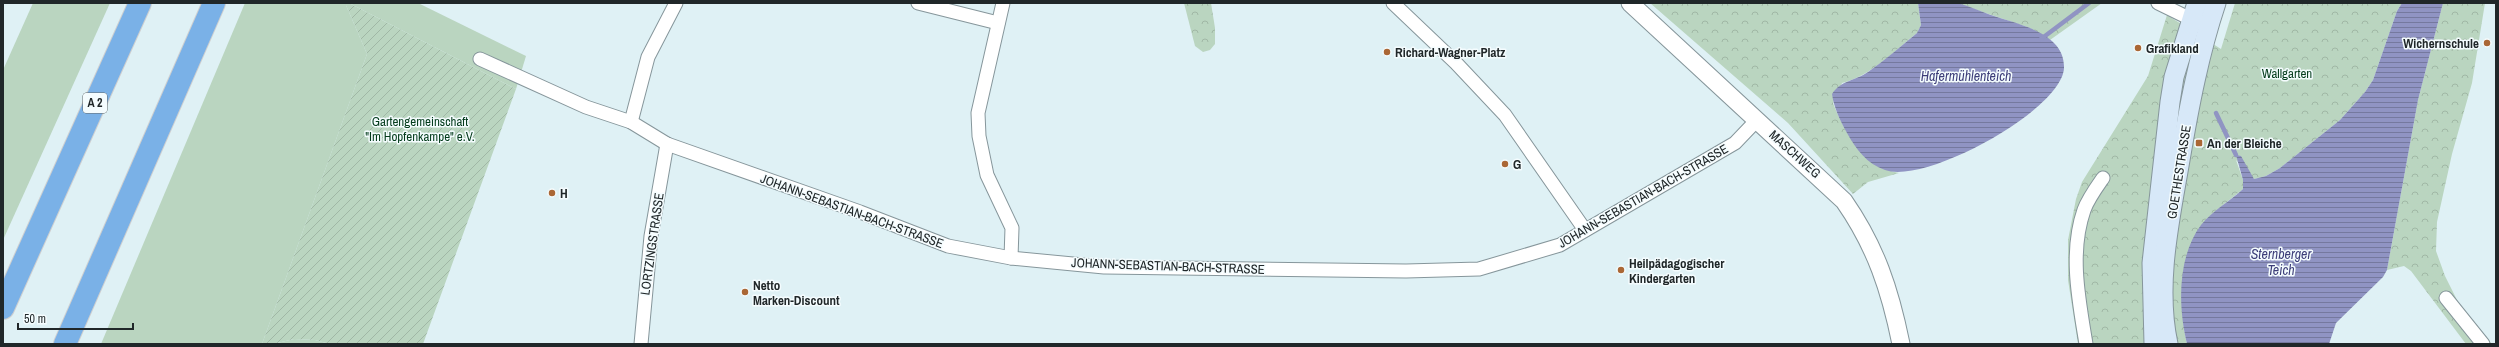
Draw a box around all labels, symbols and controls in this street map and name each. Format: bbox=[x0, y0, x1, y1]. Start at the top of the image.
place label: Wichernschule bbox=[2403, 35, 2479, 52]
marker: Wichernschule bbox=[2482, 38, 2492, 48]
place label: Grafikland bbox=[2146, 40, 2199, 57]
marker: Grafikland bbox=[2133, 43, 2143, 53]
place label: Richard-Wagner-Platz bbox=[1395, 44, 1506, 61]
marker: Richard-Wagner-Platz bbox=[1382, 47, 1392, 57]
park label: Wallgarten bbox=[2262, 65, 2312, 82]
water label: Hafermühlenteich bbox=[1921, 67, 2011, 85]
road number: A 2 bbox=[83, 93, 107, 113]
park label: Gartengemeinschaft "Im Hopfenkampe" e.V. bbox=[365, 113, 475, 145]
street label: GOETHESTRASSE bbox=[2163, 124, 2195, 220]
street label: MASCHWEG bbox=[1766, 126, 1824, 182]
place label: An der Bleiche bbox=[2207, 135, 2282, 152]
marker: An der Bleiche bbox=[2194, 138, 2204, 148]
street label: JOHANN-SEBASTIAN-BACH-STRASSE bbox=[1555, 140, 1731, 252]
place label: G bbox=[1513, 156, 1521, 173]
marker: G bbox=[1500, 159, 1510, 169]
street label: JOHANN-SEBASTIAN-BACH-STRASSE bbox=[758, 170, 946, 252]
place label: H bbox=[560, 185, 568, 202]
marker: H bbox=[547, 188, 557, 198]
street label: LORTZINGSTRASSE bbox=[636, 192, 668, 296]
water label: Sternberger Teich bbox=[2251, 245, 2312, 279]
street label: JOHANN-SEBASTIAN-BACH-STRASSE bbox=[1071, 254, 1265, 278]
place label: Heilpädagogischer Kindergarten bbox=[1629, 255, 1725, 287]
marker: Heilpädagogischer Kindergarten bbox=[1616, 265, 1626, 275]
place label: Netto Marken-Discount bbox=[753, 277, 840, 309]
marker: Netto Marken-Discount bbox=[740, 287, 750, 297]
scale bar bbox=[18, 305, 133, 331]
text: 50 m bbox=[24, 311, 46, 327]

